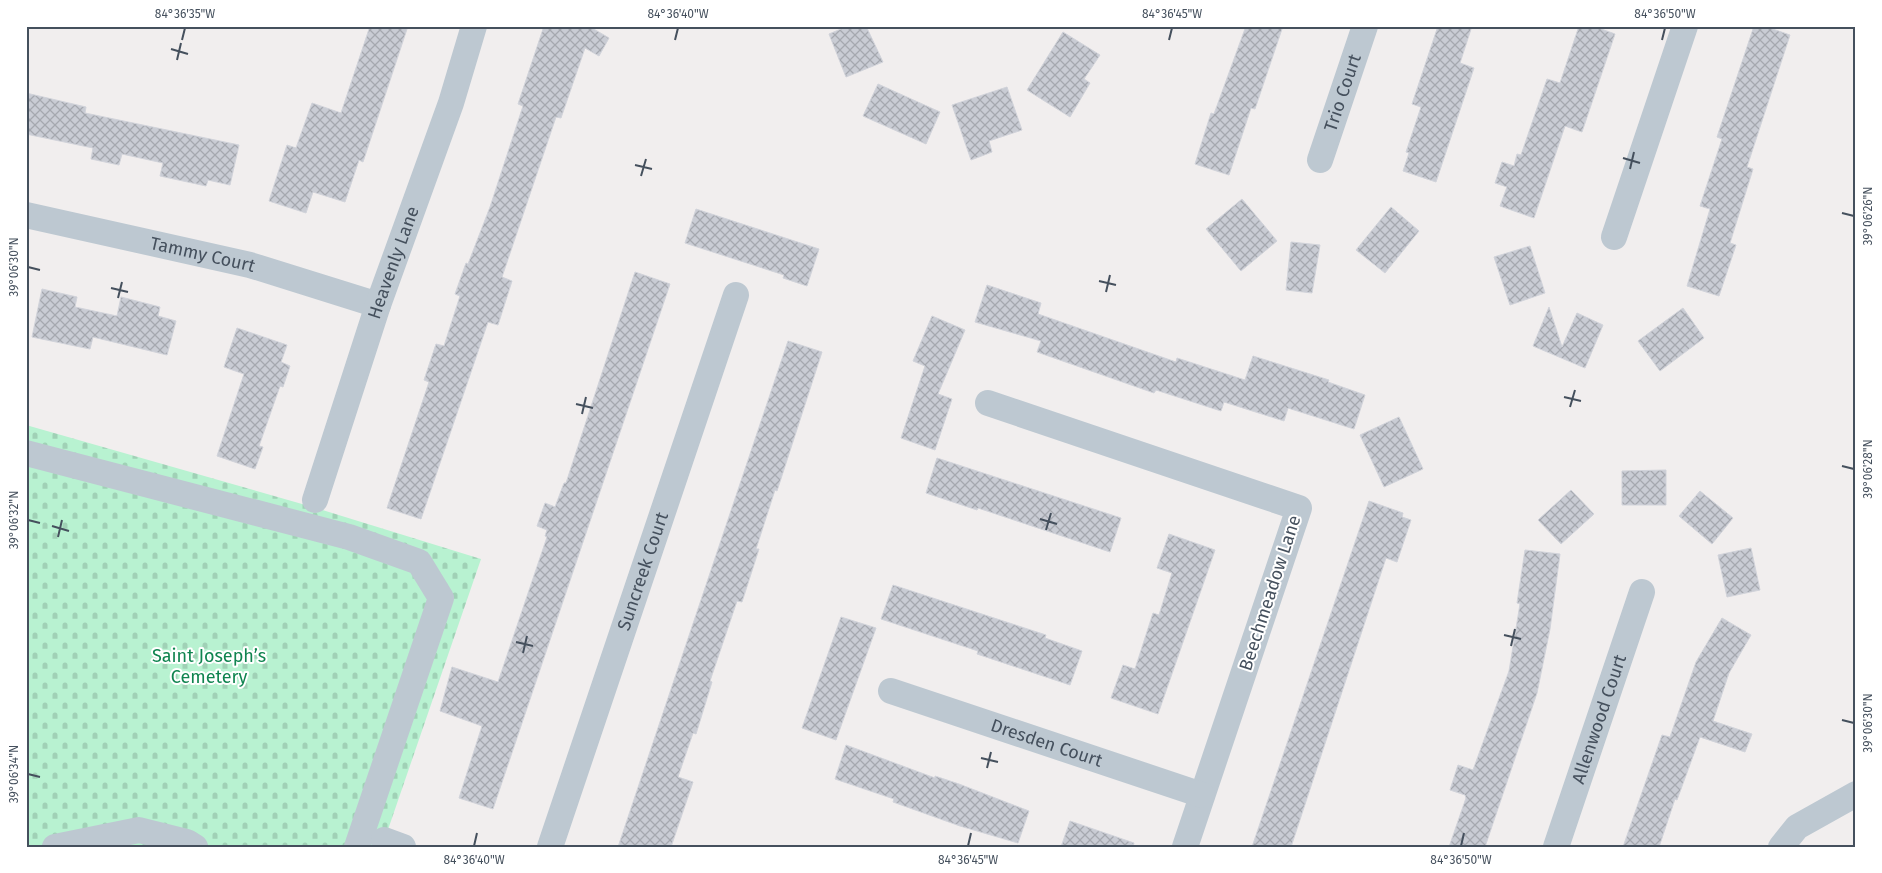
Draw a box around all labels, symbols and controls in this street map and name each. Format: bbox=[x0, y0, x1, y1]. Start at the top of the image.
text: 84°36'35"W bbox=[155, 7, 215, 21]
text: 84°36'40"W bbox=[647, 7, 709, 21]
text: 84°36'45"W bbox=[1142, 7, 1202, 21]
text: 84°36'50"W bbox=[1634, 7, 1696, 21]
street label: Trio Court bbox=[1319, 51, 1366, 134]
text: 39°06'26"N bbox=[1861, 187, 1875, 245]
street label: Heavenly Lane bbox=[363, 203, 424, 322]
street label: Tammy Court bbox=[148, 232, 258, 277]
text: 39°06'30"N bbox=[7, 237, 21, 297]
text: 39°06'28"N bbox=[1861, 439, 1875, 499]
text: 39°06'32"N bbox=[7, 491, 21, 549]
street label: Suncreek Court bbox=[613, 509, 673, 633]
street label: Beechmeadow Lane bbox=[1234, 512, 1306, 674]
park label: Saint Joseph’s Cemetery bbox=[152, 645, 266, 688]
street label: Allenwood Court bbox=[1567, 651, 1631, 786]
text: 39°06'30"N bbox=[1861, 693, 1875, 753]
street label: Dresden Court bbox=[988, 714, 1106, 772]
text: 39°06'34"N bbox=[7, 745, 21, 803]
text: 84°36'40"W bbox=[443, 853, 505, 867]
text: 84°36'45"W bbox=[938, 853, 998, 867]
text: 84°36'50"W bbox=[1430, 853, 1492, 867]

